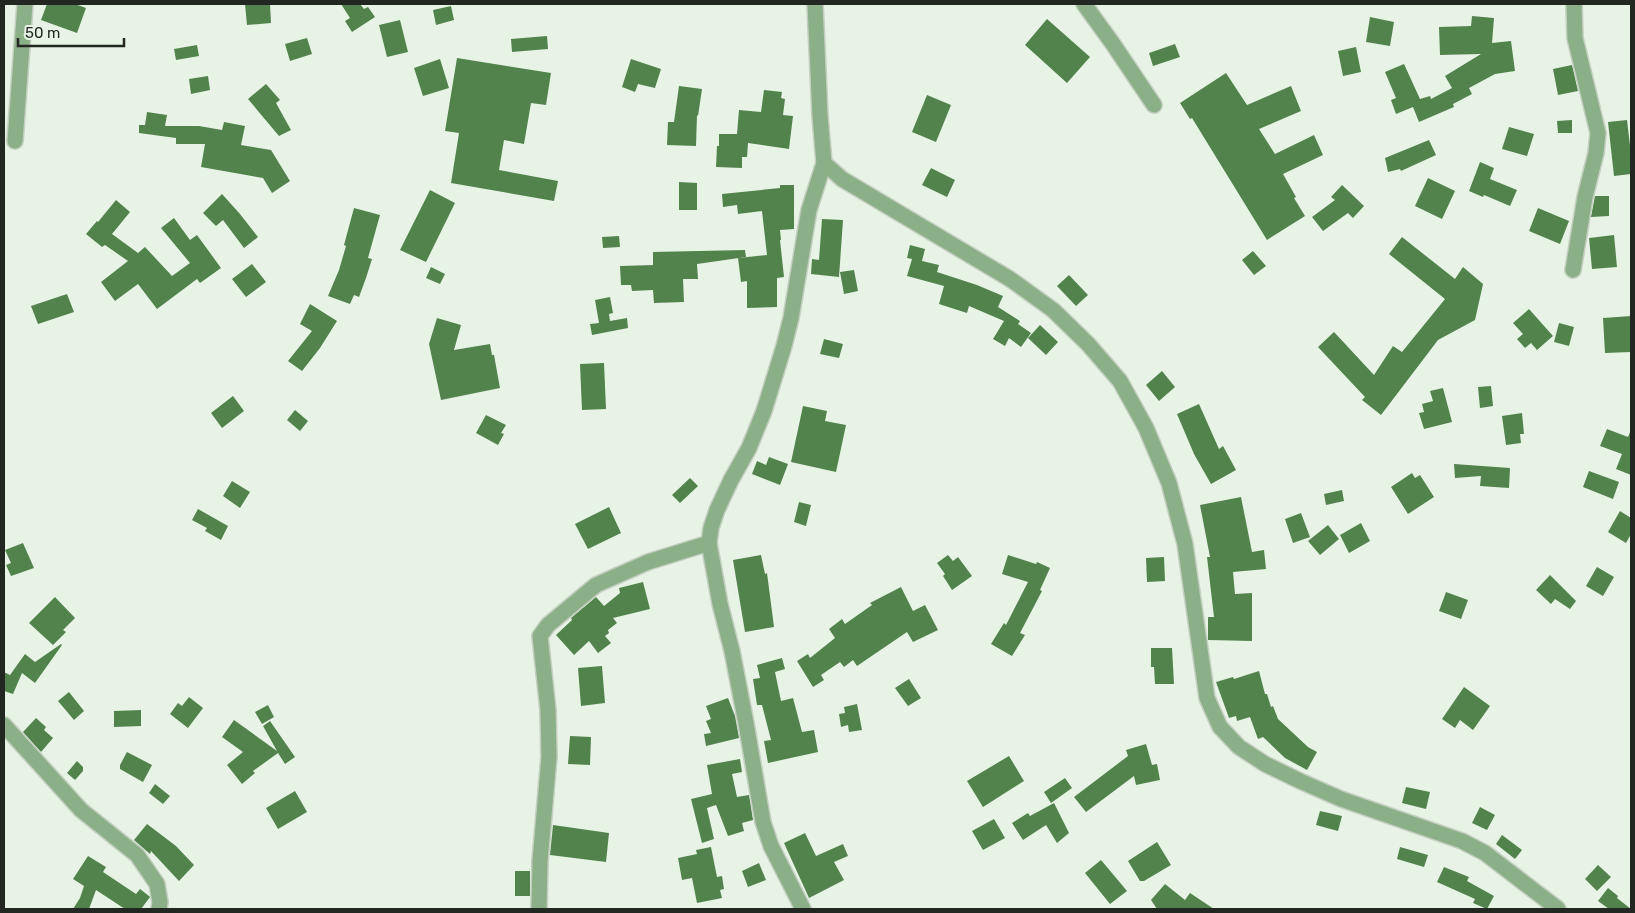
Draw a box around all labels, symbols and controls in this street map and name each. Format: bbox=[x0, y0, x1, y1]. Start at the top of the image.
scale bar bbox=[18, 15, 124, 47]
text: 50 m bbox=[25, 24, 60, 42]

